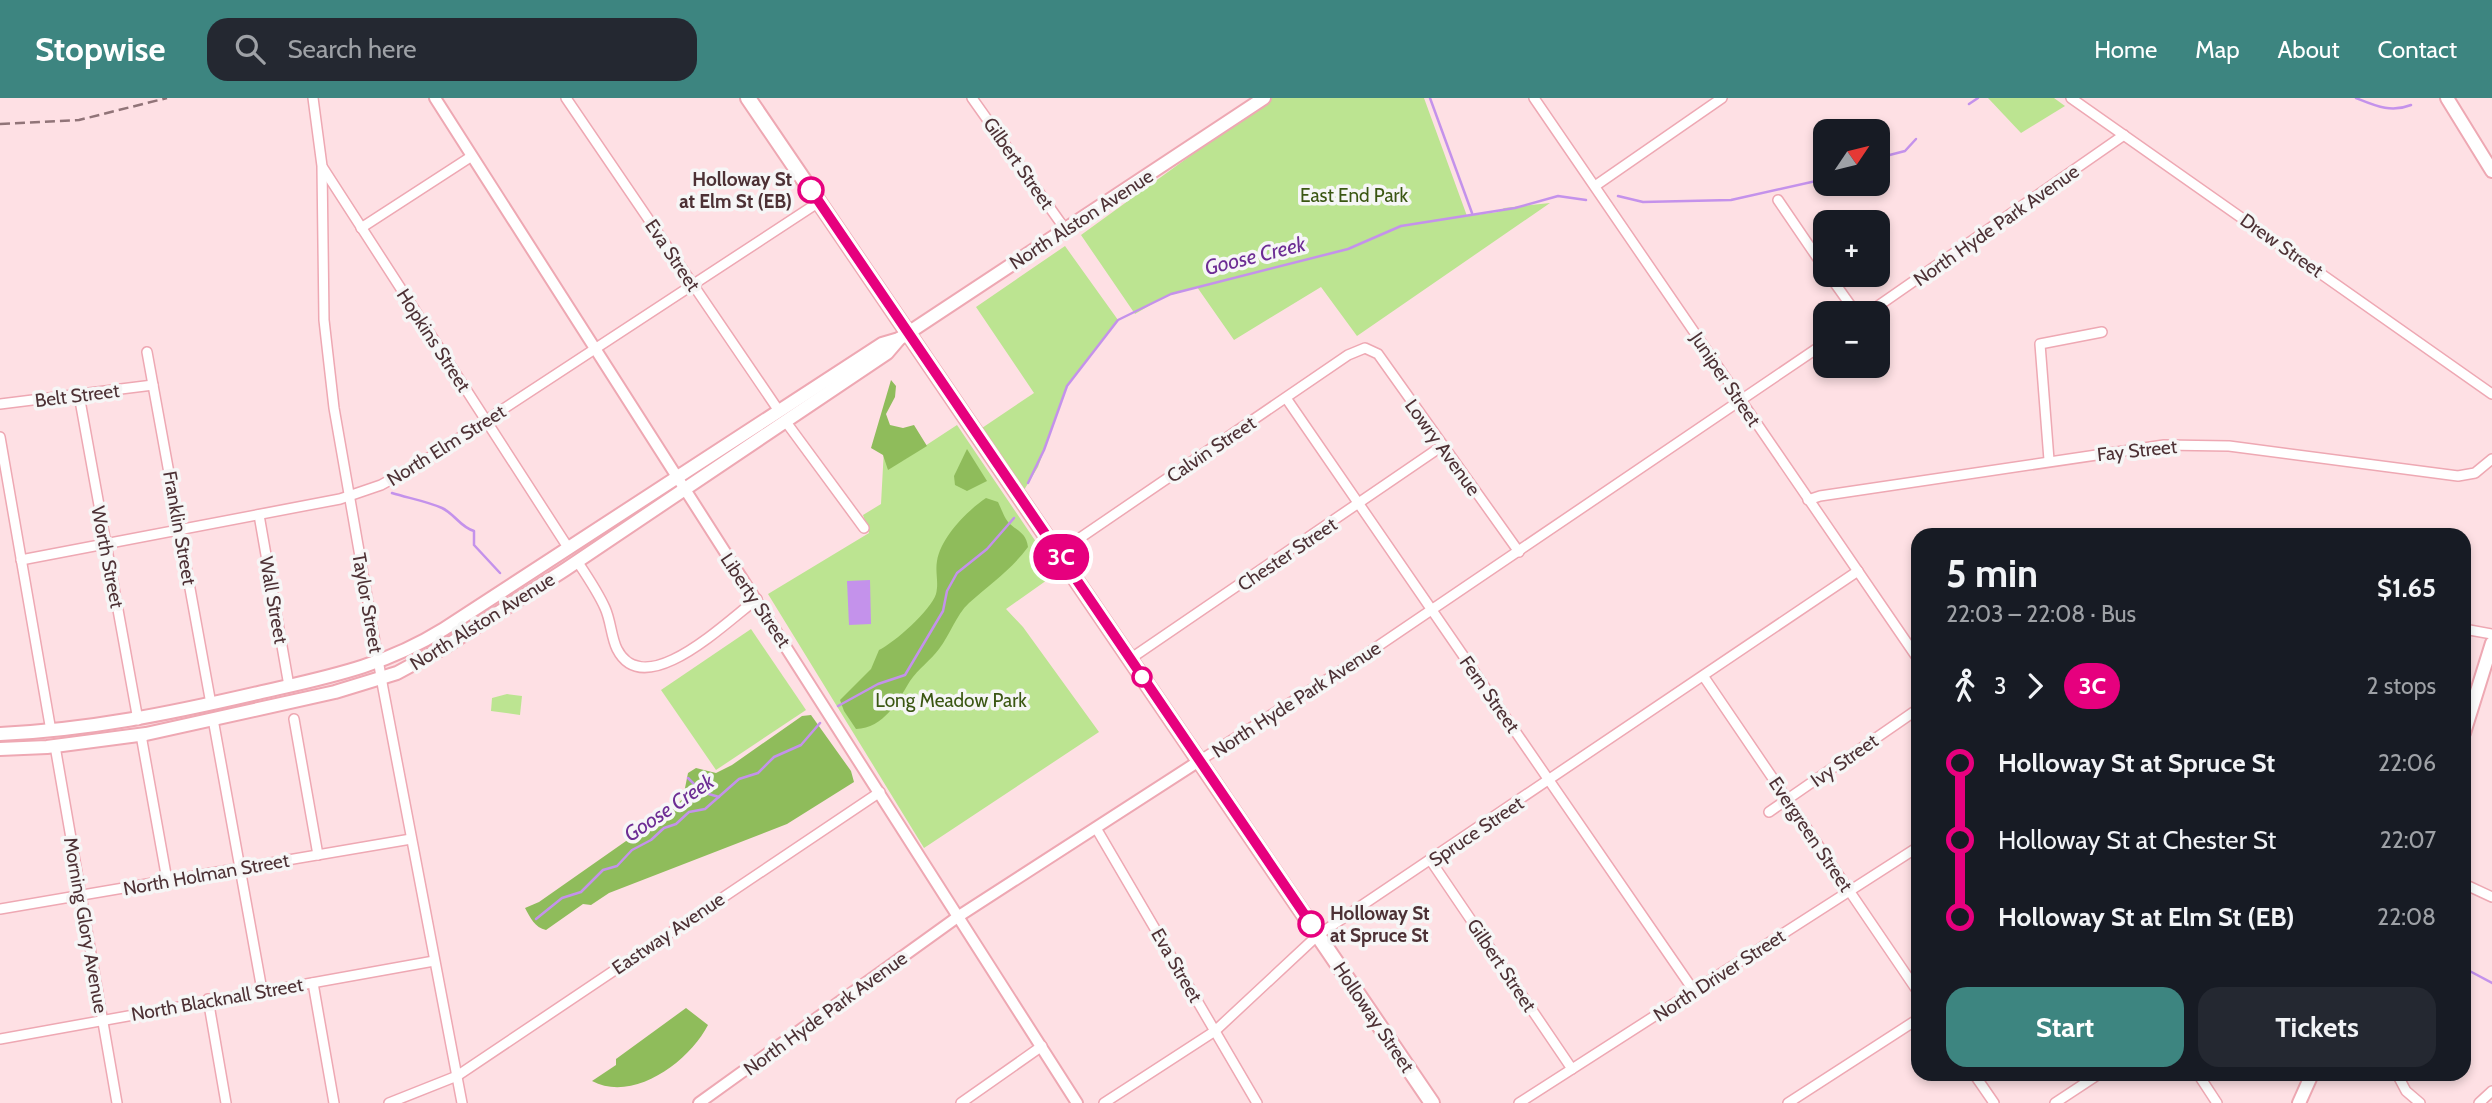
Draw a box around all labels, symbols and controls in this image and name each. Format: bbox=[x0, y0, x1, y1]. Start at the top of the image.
search box bbox=[207, 18, 697, 81]
text: Stopwise bbox=[35, 29, 165, 69]
icon: search bbox=[231, 30, 269, 68]
text: Search here bbox=[287, 33, 417, 65]
text: Home bbox=[2094, 35, 2157, 64]
text: Map bbox=[2195, 35, 2240, 64]
text: About bbox=[2278, 35, 2340, 64]
text: Contact bbox=[2378, 35, 2457, 64]
street label: Gilbert Street bbox=[978, 113, 1059, 214]
north arrow bbox=[1813, 119, 1890, 196]
map controls bbox=[1813, 119, 1890, 378]
street label: North Hyde Park Avenue bbox=[1909, 159, 2084, 291]
street label: North Alston Avenue bbox=[1005, 164, 1158, 274]
place label: Holloway St at Elm St (EB) bbox=[679, 168, 792, 213]
marker: Holloway St at Elm St (EB) bbox=[798, 177, 824, 203]
park label: East End Park bbox=[1300, 184, 1409, 207]
street label: Drew Street bbox=[2236, 208, 2328, 283]
button: + bbox=[1813, 210, 1890, 287]
street label: Eva Street bbox=[640, 215, 705, 296]
water label: Goose Creek bbox=[1202, 231, 1309, 280]
street label: Hopkins Street bbox=[392, 284, 476, 397]
button: − bbox=[1813, 301, 1890, 378]
street label: Juniper Street bbox=[1685, 327, 1766, 431]
street label: Belt Street bbox=[33, 379, 121, 412]
street label: Lowry Avenue bbox=[1400, 395, 1485, 500]
street label: North Elm Street bbox=[383, 400, 510, 491]
street label: Calvin Street bbox=[1162, 411, 1261, 488]
street label: Fay Street bbox=[2096, 435, 2179, 466]
street label: Franklin Street bbox=[158, 469, 201, 588]
street label: Worth Street bbox=[86, 504, 129, 611]
street label: Chester Street bbox=[1233, 512, 1342, 596]
line badge: 3C bbox=[1030, 534, 1092, 580]
text: 3C bbox=[1047, 542, 1075, 571]
street label: Liberty Street bbox=[716, 549, 796, 652]
text: 5 min bbox=[1946, 550, 2038, 597]
street label: Taylor Street bbox=[347, 551, 388, 656]
street label: Wall Street bbox=[255, 555, 293, 646]
street label: North Alston Avenue bbox=[406, 567, 559, 675]
text: $1.65 bbox=[2377, 572, 2436, 604]
text: 22:03 – 22:08 · Bus bbox=[1946, 600, 2136, 628]
street label: North Hyde Park Avenue bbox=[1208, 636, 1385, 763]
street label: Fern Street bbox=[1455, 651, 1525, 738]
unlabelled marker bbox=[1132, 667, 1152, 687]
icon: walk bbox=[1946, 667, 1984, 705]
icon: forward bbox=[2016, 667, 2054, 705]
text: 3C bbox=[2078, 671, 2106, 700]
text: 3 bbox=[1994, 672, 2006, 700]
text: 2 stops bbox=[2367, 672, 2436, 700]
park label: Long Meadow Park bbox=[875, 689, 1027, 712]
street label: Ivy Street bbox=[1806, 729, 1883, 792]
text: Holloway St at Spruce St bbox=[1998, 747, 2275, 779]
text: 22:06 bbox=[2378, 749, 2436, 777]
water label: Goose Creek bbox=[619, 768, 719, 847]
street label: Evergreen Street bbox=[1764, 773, 1858, 897]
street label: Spruce Street bbox=[1425, 791, 1528, 871]
text: Holloway St at Chester St bbox=[1998, 824, 2276, 856]
text: 22:07 bbox=[2380, 826, 2436, 854]
street label: Morning Glory Avenue bbox=[59, 835, 112, 1015]
street label: North Holman Street bbox=[121, 848, 291, 900]
street label: Eastway Avenue bbox=[608, 887, 729, 979]
text: Holloway St at Elm St (EB) bbox=[1998, 901, 2295, 933]
place label: Holloway St at Spruce St bbox=[1330, 902, 1430, 947]
text: 22:08 bbox=[2377, 903, 2436, 931]
marker: Holloway St at Spruce St bbox=[1298, 911, 1324, 937]
street label: Gilbert Street bbox=[1462, 915, 1541, 1017]
street label: Eva Street bbox=[1146, 924, 1207, 1007]
street label: North Driver Street bbox=[1649, 924, 1790, 1027]
street label: North Hyde Park Avenue bbox=[739, 946, 912, 1080]
street label: Holloway Street bbox=[1328, 958, 1419, 1077]
street label: North Blacknall Street bbox=[129, 973, 306, 1026]
button: Start bbox=[1946, 987, 2184, 1067]
button: Tickets bbox=[2198, 987, 2436, 1067]

